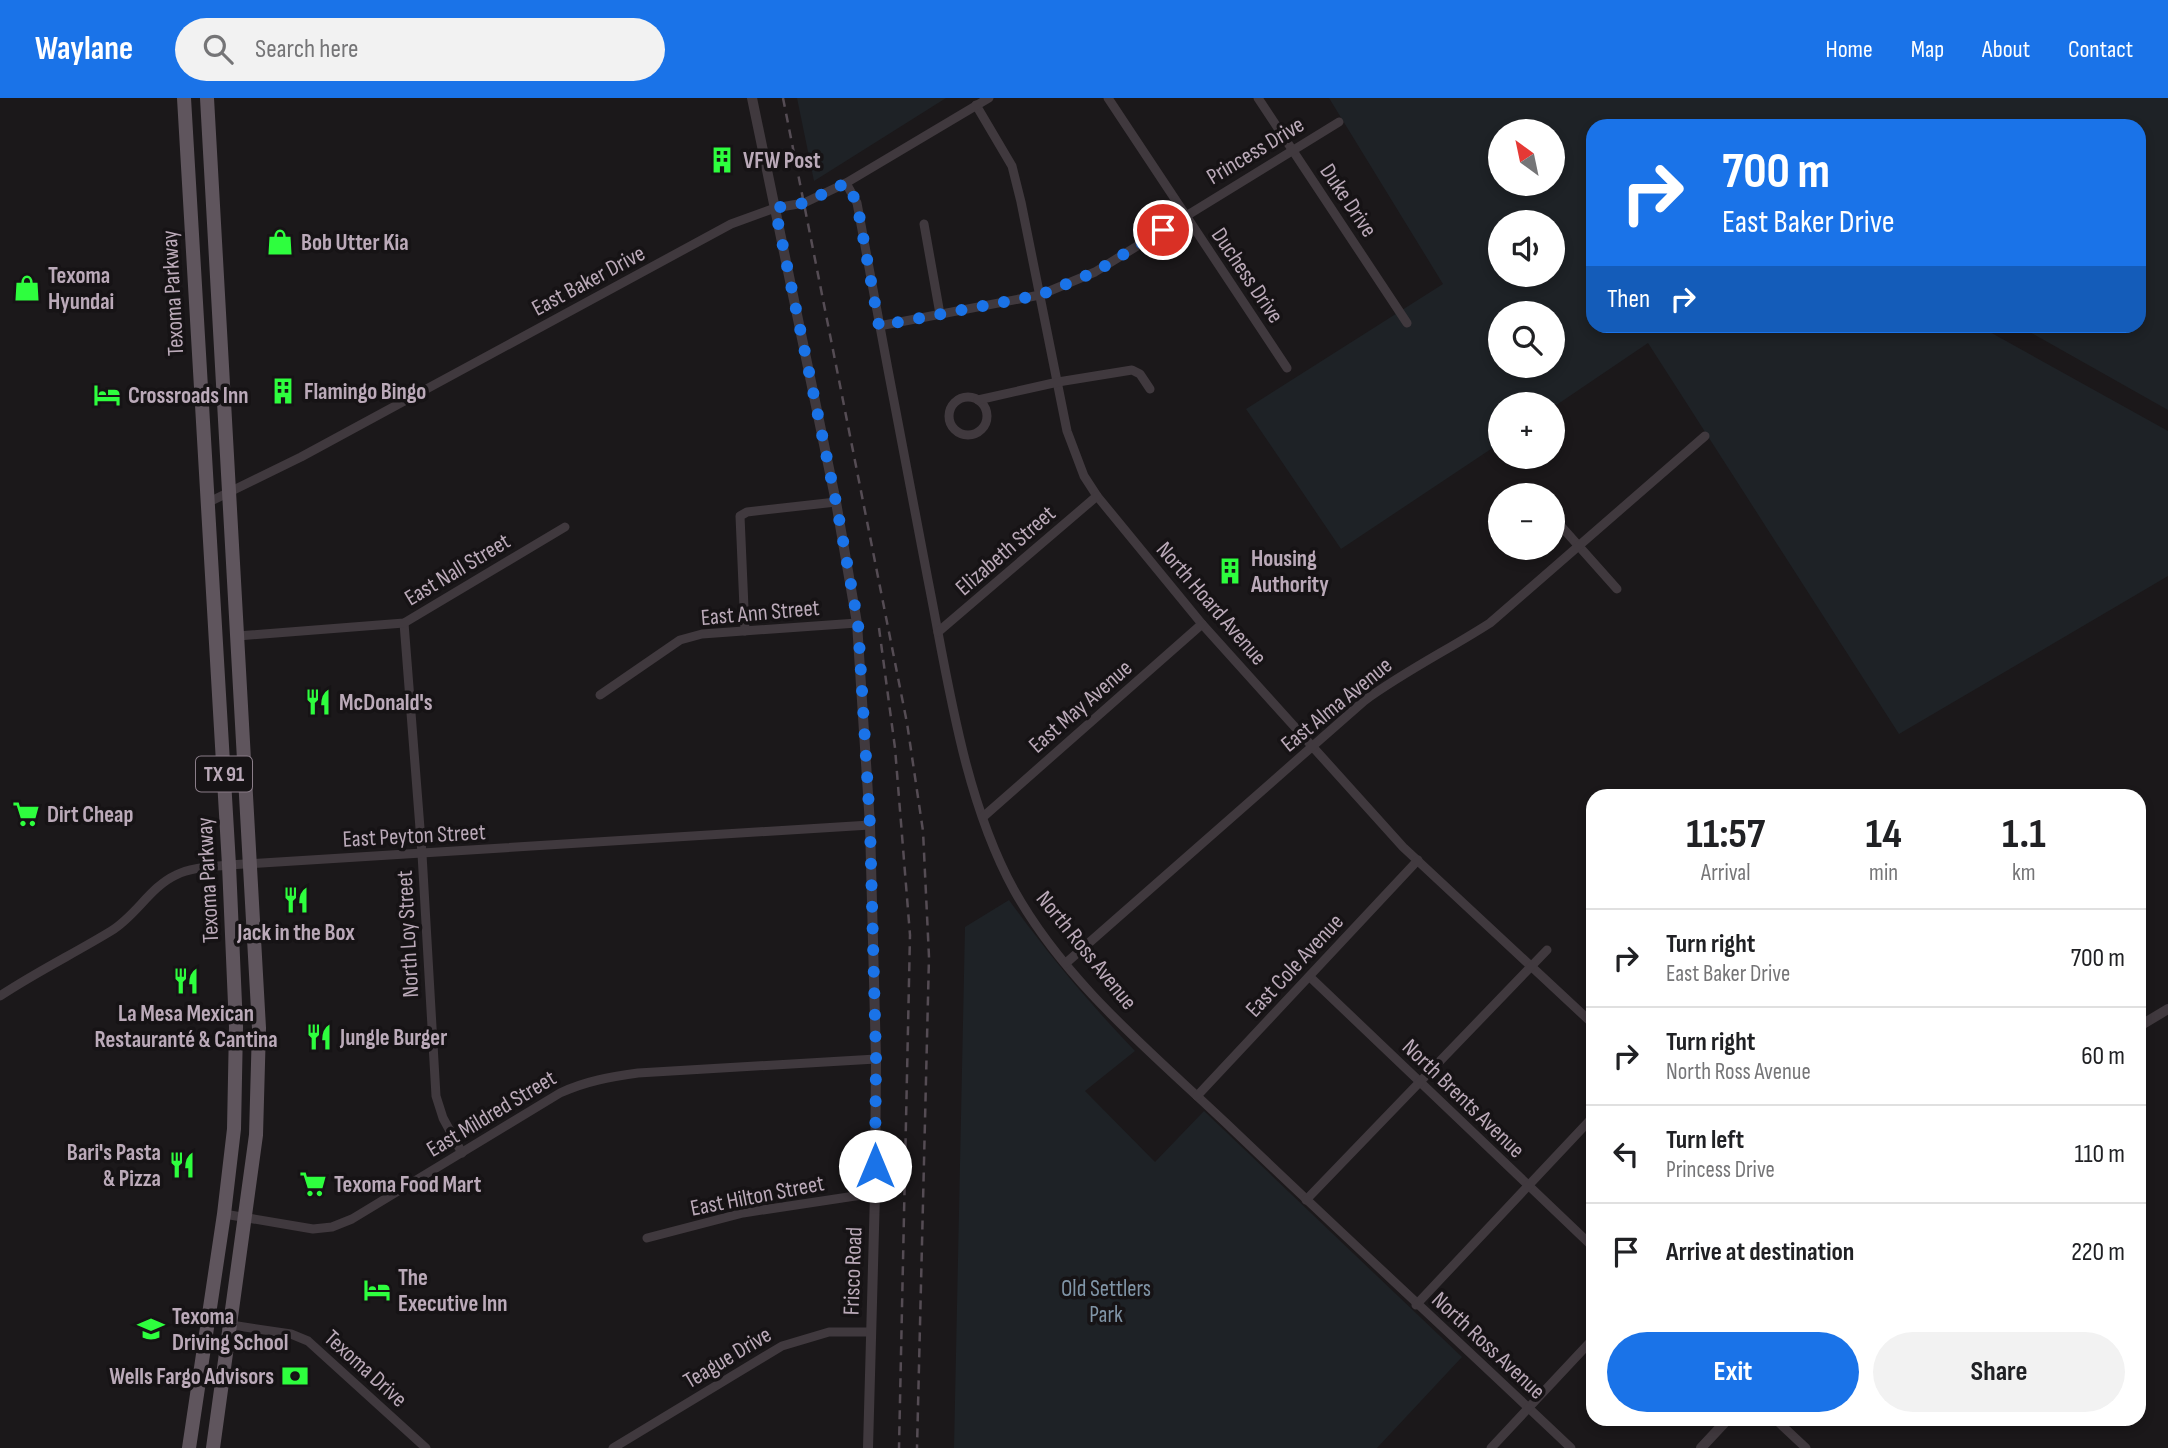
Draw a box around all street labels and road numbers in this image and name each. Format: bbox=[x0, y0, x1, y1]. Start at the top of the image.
street label: Princess Drive bbox=[1202, 111, 1309, 191]
street label: Duke Drive bbox=[1314, 159, 1383, 243]
street label: Duchess Drive bbox=[1205, 222, 1289, 329]
street label: Texoma Parkway bbox=[156, 229, 190, 357]
street label: East Baker Drive bbox=[527, 239, 650, 322]
street label: Elizabeth Street bbox=[950, 500, 1061, 602]
street label: East Nall Street bbox=[400, 527, 515, 612]
street label: North Hoard Avenue bbox=[1150, 536, 1272, 671]
street label: East Ann Street bbox=[700, 594, 821, 632]
street label: East Alma Avenue bbox=[1275, 651, 1398, 758]
street label: East May Avenue bbox=[1023, 654, 1138, 759]
road number: TX 91 bbox=[196, 756, 252, 792]
street label: Texoma Parkway bbox=[191, 816, 225, 944]
street label: East Peyton Street bbox=[342, 818, 486, 854]
street label: North Loy Street bbox=[391, 870, 425, 998]
street label: North Ross Avenue bbox=[1030, 886, 1143, 1016]
street label: East Cole Avenue bbox=[1240, 908, 1350, 1023]
street label: North Brents Avenue bbox=[1396, 1033, 1530, 1164]
street label: East Mildred Street bbox=[422, 1064, 561, 1163]
street label: East Hilton Street bbox=[688, 1169, 826, 1223]
street label: Frisco Road bbox=[837, 1226, 869, 1316]
street label: North Ross Avenue bbox=[1426, 1286, 1551, 1405]
street label: Teague Drive bbox=[678, 1321, 777, 1395]
street label: Texoma Drive bbox=[318, 1324, 413, 1413]

